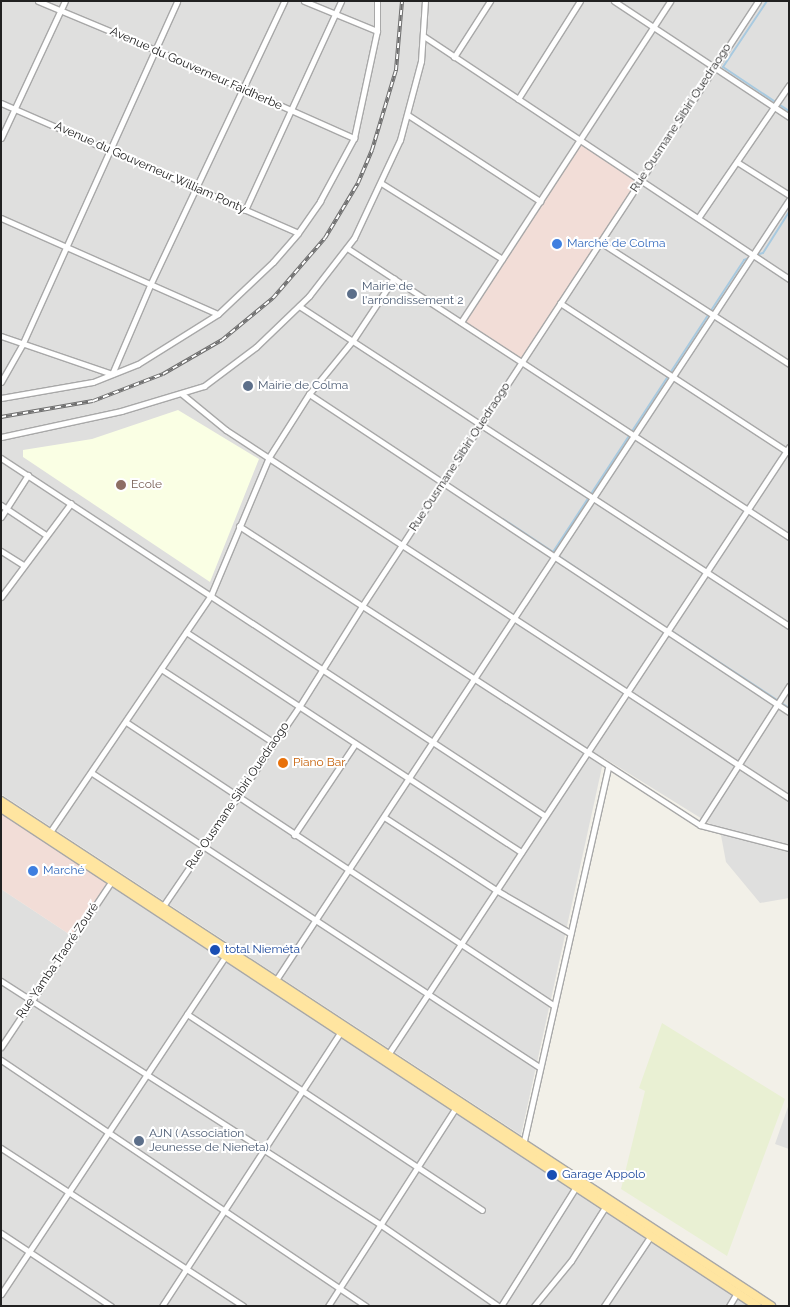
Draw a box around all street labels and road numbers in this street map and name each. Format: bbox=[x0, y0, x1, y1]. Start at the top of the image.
street label: Avenue du Gouverneur Faidherbe bbox=[108, 24, 284, 114]
street label: Rue Ousmane Sibiri Ouedraogo bbox=[627, 41, 735, 195]
street label: Avenue du Gouverneur William Ponty bbox=[52, 119, 248, 217]
street label: Rue Ousmane Sibiri Ouedraogo bbox=[406, 380, 514, 534]
street label: Rue Ousmane Sibiri Ouedraogo bbox=[183, 720, 293, 872]
street label: Rue Yamba Traoré Zouré bbox=[14, 900, 102, 1022]

